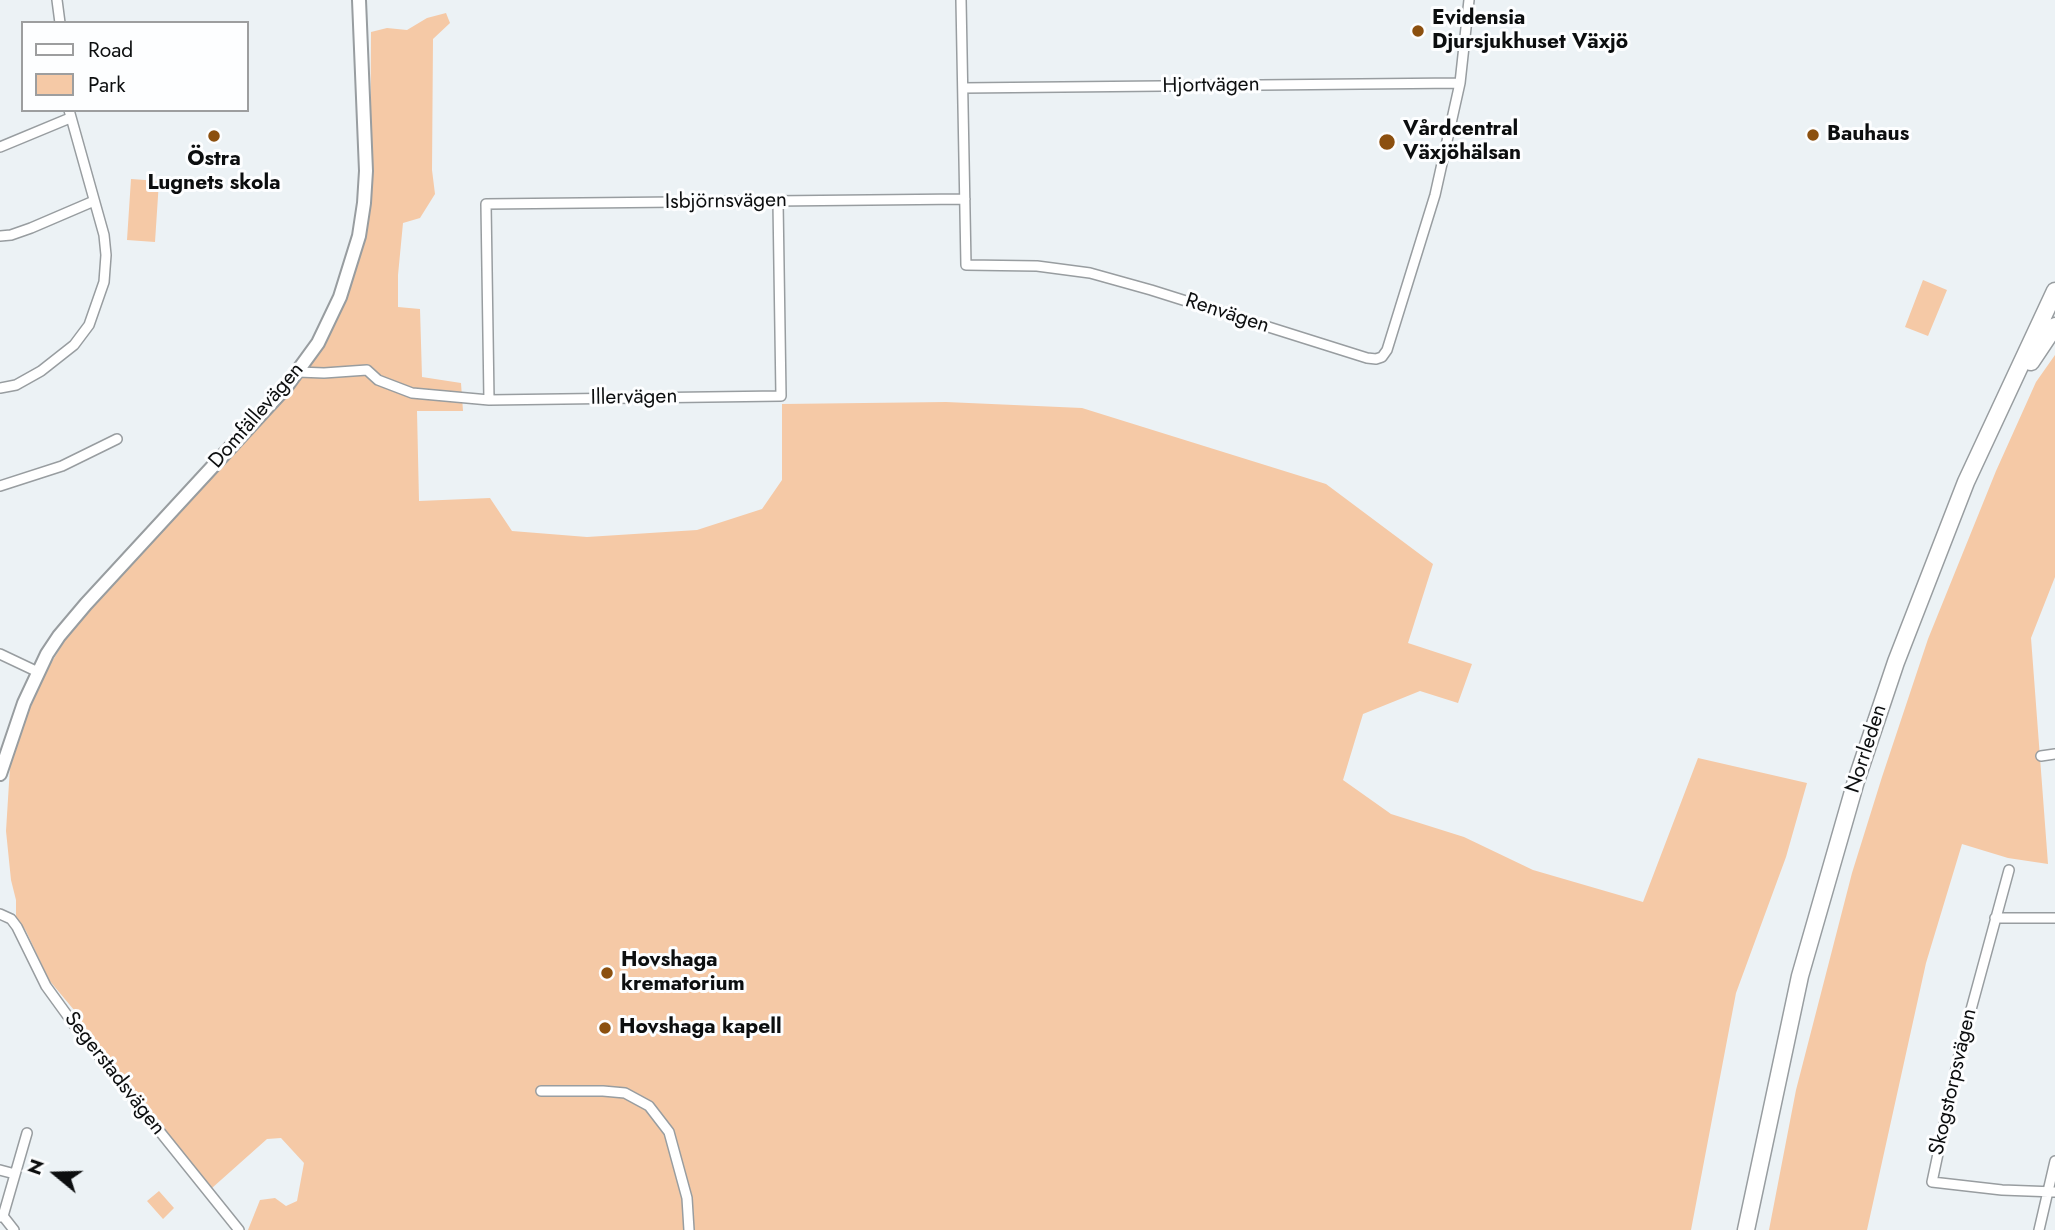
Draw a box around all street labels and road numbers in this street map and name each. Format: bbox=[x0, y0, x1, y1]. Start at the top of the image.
street label: Hjortvägen bbox=[1162, 73, 1260, 99]
street label: Isbjörnsvägen bbox=[665, 188, 787, 216]
street label: Renvägen bbox=[1182, 289, 1272, 339]
street label: Domfällevägen bbox=[204, 358, 310, 474]
street label: Illervägen bbox=[590, 385, 678, 411]
street label: Norrleden bbox=[1841, 702, 1893, 796]
street label: Skogstorpsvägen bbox=[1925, 1006, 1983, 1158]
street label: Segerstadsvägen bbox=[58, 1007, 170, 1141]

